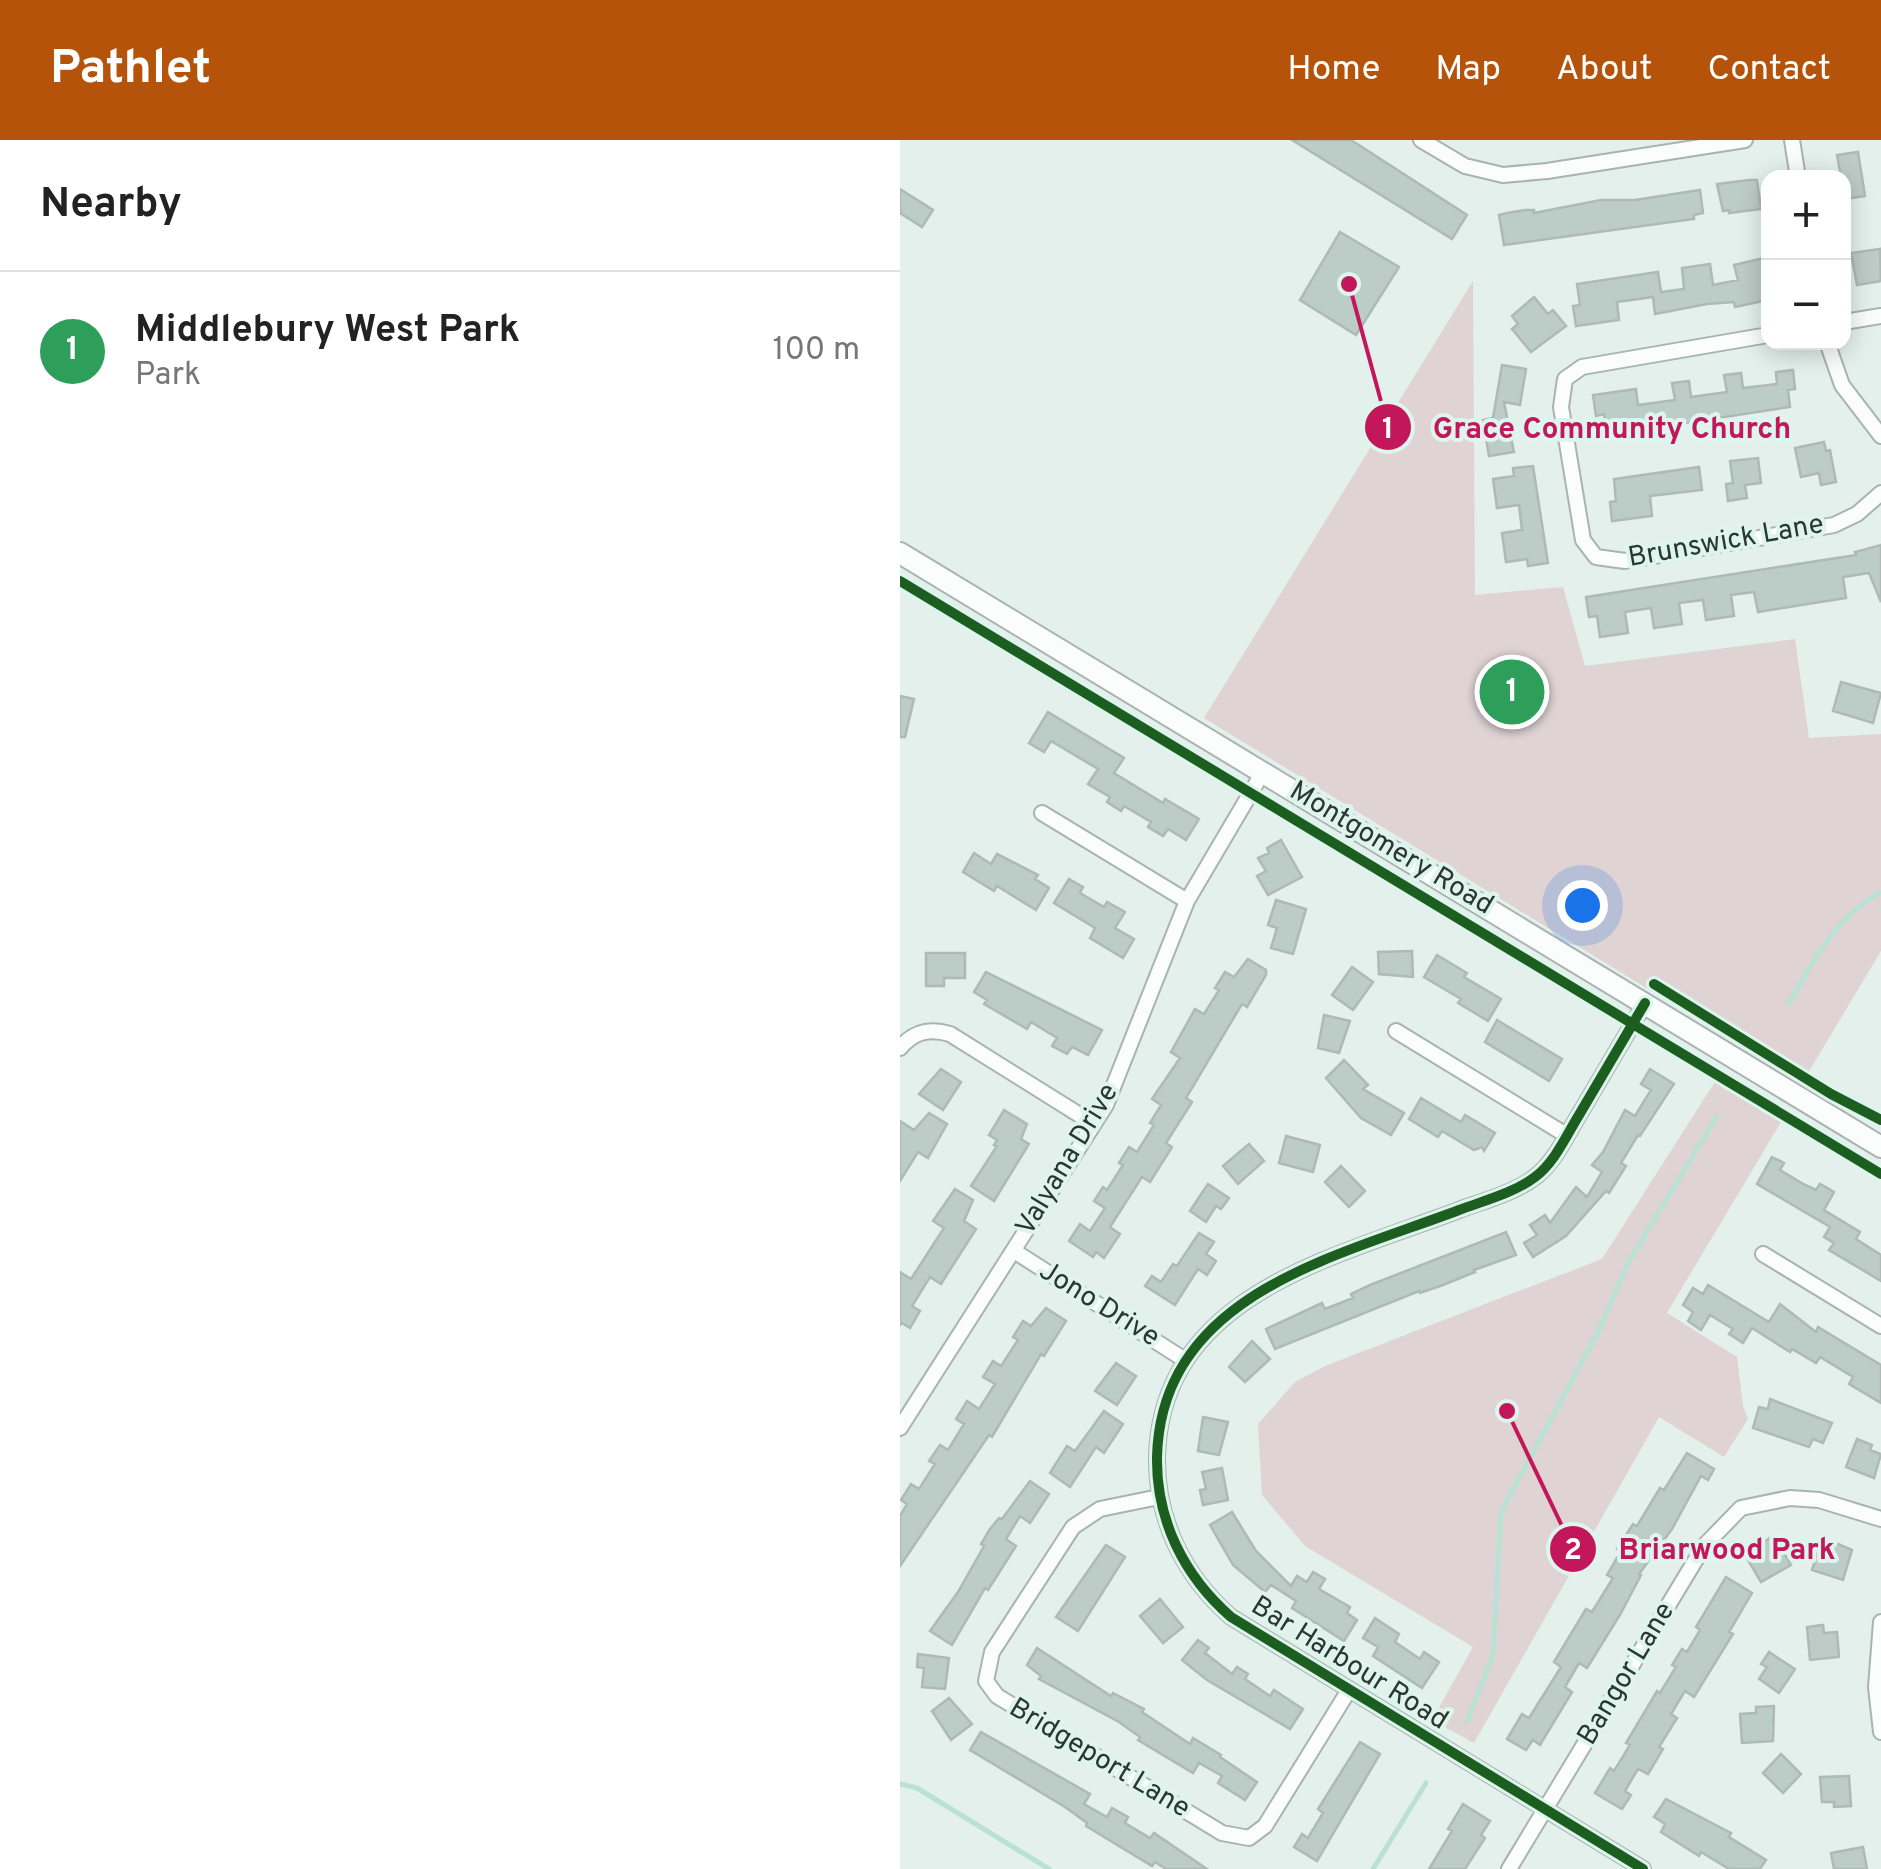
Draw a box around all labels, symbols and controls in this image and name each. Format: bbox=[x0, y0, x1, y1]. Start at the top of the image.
text: Pathlet bbox=[50, 40, 211, 100]
text: Home bbox=[1287, 48, 1380, 92]
text: Map bbox=[1435, 48, 1501, 92]
text: About bbox=[1556, 48, 1652, 92]
text: Contact bbox=[1707, 48, 1831, 92]
map controls bbox=[1761, 170, 1851, 350]
button: + bbox=[1761, 170, 1851, 260]
text: Nearby bbox=[40, 179, 182, 232]
button: − bbox=[1761, 260, 1851, 350]
text: Middlebury West Park bbox=[135, 307, 520, 356]
text: 1 bbox=[66, 331, 79, 371]
text: 100 m bbox=[773, 331, 860, 371]
text: Park bbox=[135, 356, 201, 396]
callout: Grace Community Church bbox=[1363, 397, 1811, 457]
text: 1 bbox=[1382, 412, 1394, 449]
text: Grace Community Church bbox=[1433, 412, 1791, 449]
street label: Brunswick Lane bbox=[1625, 507, 1827, 577]
pin: 1 bbox=[1480, 654, 1544, 730]
street label: Montgomery Road bbox=[1282, 774, 1500, 924]
your location bbox=[1557, 880, 1608, 931]
street label: Valyana Drive bbox=[1008, 1077, 1128, 1243]
street label: Jono Drive bbox=[1032, 1254, 1166, 1356]
callout: Briarwood Park bbox=[1548, 1519, 1855, 1579]
text: 2 bbox=[1564, 1533, 1582, 1570]
text: Briarwood Park bbox=[1619, 1533, 1835, 1570]
street label: Bar Harbour Road bbox=[1244, 1589, 1454, 1739]
street label: Bangor Lane bbox=[1570, 1596, 1684, 1752]
street label: Bridgeport Lane bbox=[1002, 1691, 1196, 1827]

